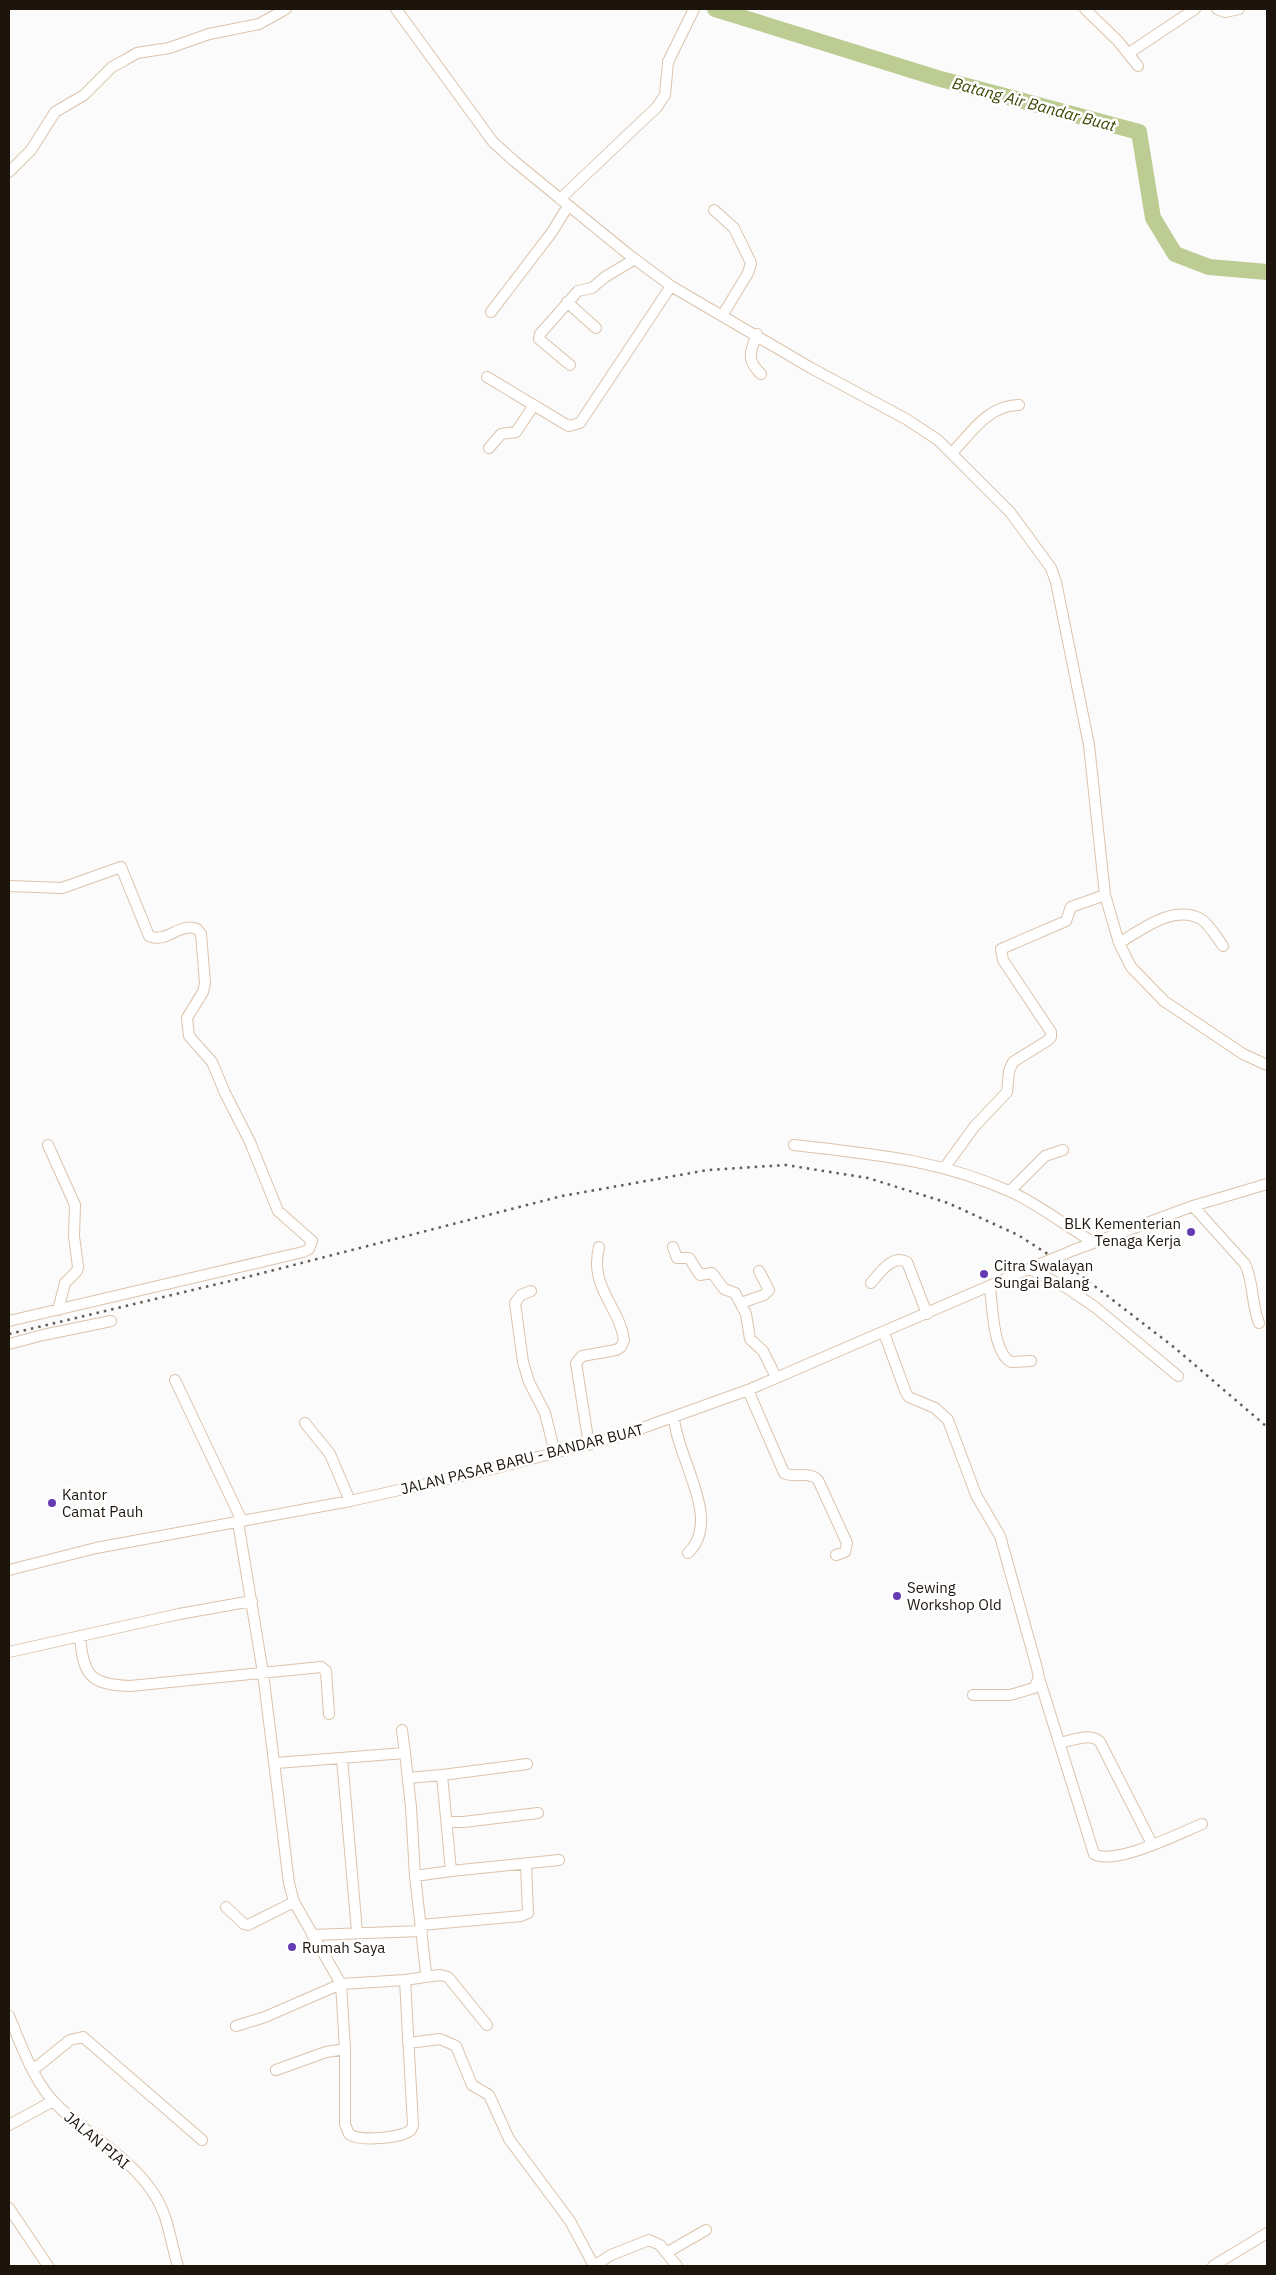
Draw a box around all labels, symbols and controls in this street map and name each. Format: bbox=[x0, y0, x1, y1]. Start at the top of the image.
water label: Batang Air Bandar Buat bbox=[950, 73, 1119, 136]
place label: BLK Kementerian Tenaga Kerja bbox=[1064, 1214, 1181, 1250]
marker: BLK Kementerian Tenaga Kerja bbox=[1185, 1226, 1197, 1238]
place label: Citra Swalayan Sungai Balang bbox=[994, 1256, 1093, 1292]
marker: Citra Swalayan Sungai Balang bbox=[978, 1268, 990, 1280]
street label: JALAN PASAR BARU - BANDAR BUAT bbox=[399, 1419, 646, 1498]
place label: Kantor Camat Pauh bbox=[62, 1485, 143, 1521]
marker: Kantor Camat Pauh bbox=[46, 1497, 58, 1509]
place label: Sewing Workshop Old bbox=[907, 1578, 1002, 1614]
marker: Sewing Workshop Old bbox=[891, 1590, 903, 1602]
place label: Rumah Saya bbox=[302, 1938, 385, 1957]
marker: Rumah Saya bbox=[286, 1941, 298, 1953]
street label: JALAN PIAI bbox=[60, 2107, 134, 2173]

